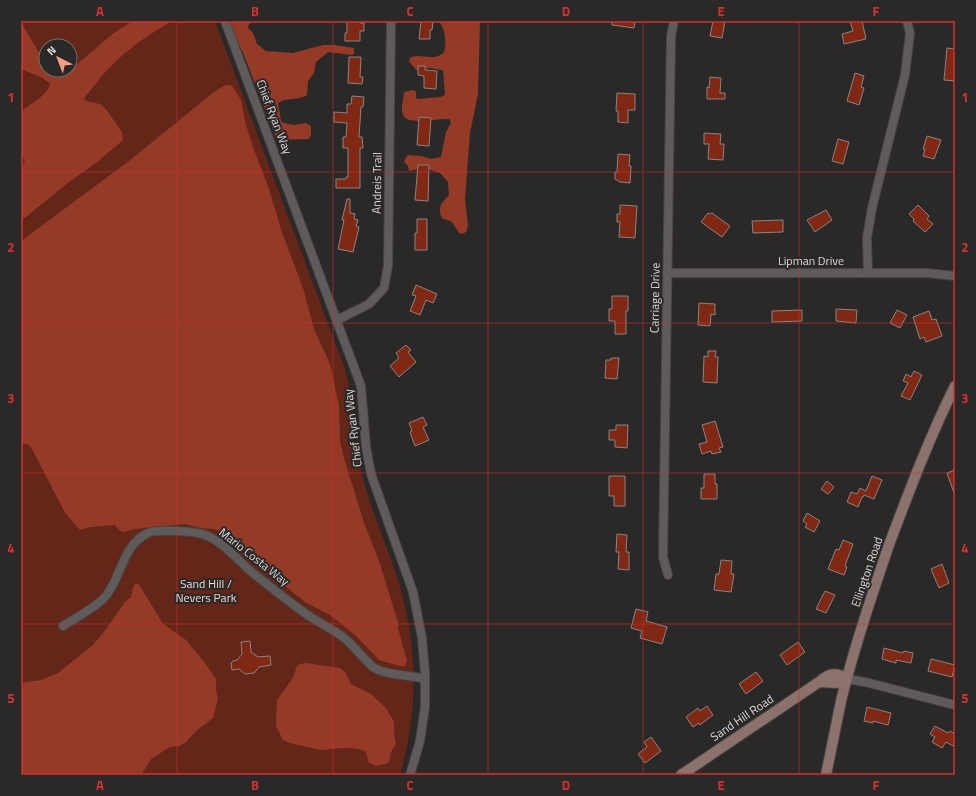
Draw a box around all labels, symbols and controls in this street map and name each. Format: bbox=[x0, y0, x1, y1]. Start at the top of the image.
text: A bbox=[96, 1, 104, 21]
text: B bbox=[251, 1, 259, 21]
text: C bbox=[406, 1, 414, 21]
text: D bbox=[562, 1, 570, 21]
text: E bbox=[717, 1, 725, 21]
text: F bbox=[873, 1, 880, 21]
north arrow bbox=[38, 38, 78, 78]
text: N bbox=[43, 42, 59, 59]
street label: Chief Ryan Way bbox=[252, 77, 298, 157]
text: 1 bbox=[7, 87, 15, 107]
text: 1 bbox=[961, 87, 969, 107]
street label: Andreis Trail bbox=[366, 152, 387, 214]
text: 2 bbox=[7, 237, 15, 257]
text: 2 bbox=[961, 237, 969, 257]
street label: Lipman Drive bbox=[778, 251, 844, 270]
street label: Carriage Drive bbox=[644, 263, 665, 333]
text: 3 bbox=[7, 388, 15, 408]
street label: Chief Ryan Way bbox=[338, 388, 367, 468]
text: 3 bbox=[961, 388, 969, 408]
street label: Mario Costa Way bbox=[215, 523, 294, 590]
street label: Ellington Road bbox=[846, 534, 887, 609]
text: 4 bbox=[7, 538, 15, 558]
text: 4 bbox=[961, 538, 969, 558]
park label: Sand Hill / Nevers Park bbox=[175, 574, 237, 607]
text: 5 bbox=[7, 688, 15, 708]
text: 5 bbox=[961, 688, 969, 708]
street label: Sand Hill Road bbox=[706, 689, 777, 746]
text: A bbox=[96, 775, 104, 795]
text: B bbox=[251, 775, 259, 795]
text: C bbox=[406, 775, 414, 795]
text: D bbox=[562, 775, 570, 795]
text: E bbox=[717, 775, 725, 795]
text: F bbox=[873, 775, 880, 795]

